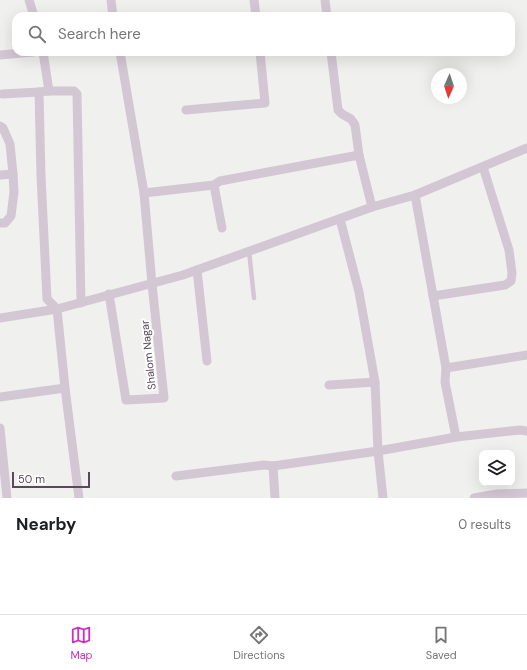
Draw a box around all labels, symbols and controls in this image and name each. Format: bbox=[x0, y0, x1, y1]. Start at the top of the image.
search box bbox=[12, 12, 515, 56]
icon: search bbox=[26, 23, 48, 45]
text: Search here bbox=[58, 24, 141, 44]
north arrow bbox=[431, 68, 467, 104]
street label: Shalom Nagar bbox=[137, 319, 159, 391]
map controls bbox=[479, 450, 515, 486]
button: layers bbox=[479, 450, 515, 486]
scale bar bbox=[12, 470, 90, 489]
text: 50 m bbox=[18, 472, 45, 486]
text: Nearby bbox=[16, 513, 76, 535]
text: 0 results bbox=[458, 516, 511, 533]
tab: Map bbox=[70, 624, 93, 662]
tab: Directions bbox=[233, 624, 285, 662]
tab: Saved bbox=[426, 624, 457, 662]

